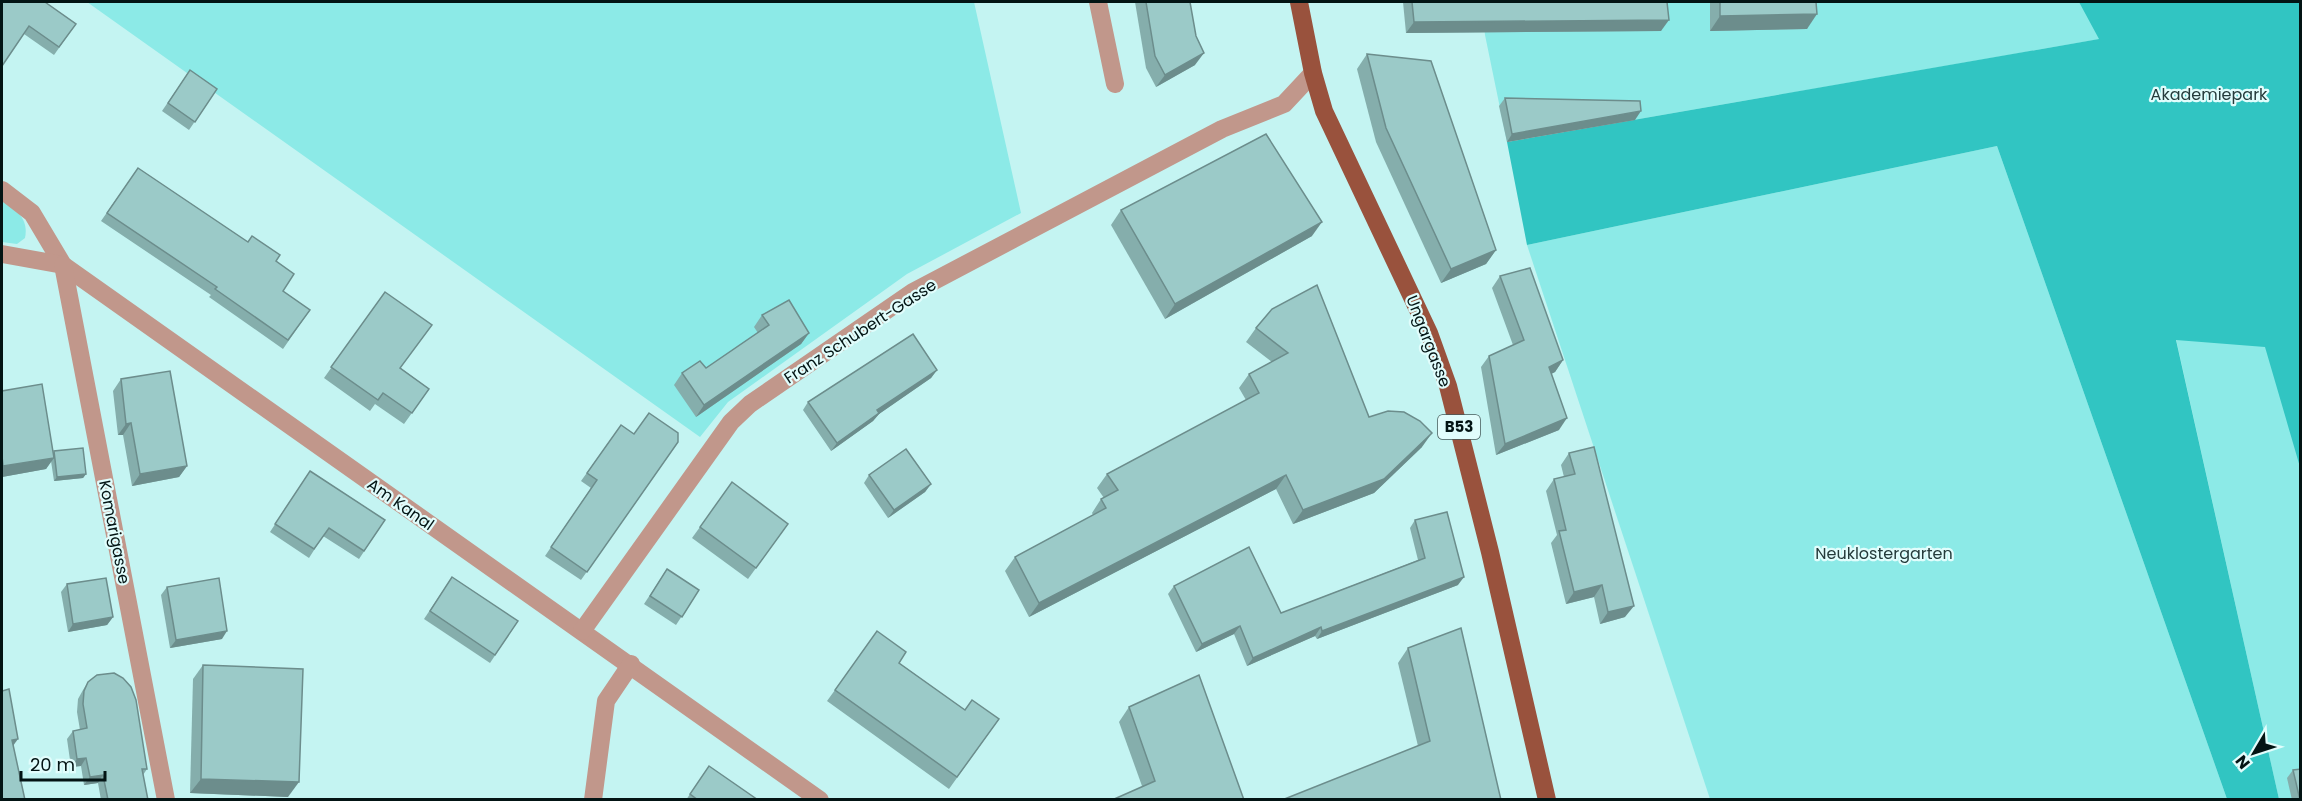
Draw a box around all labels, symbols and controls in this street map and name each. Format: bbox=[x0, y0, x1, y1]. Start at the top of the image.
park label: Akademiepark bbox=[2151, 83, 2268, 106]
street label: Franz Schubert-Gasse bbox=[780, 273, 941, 389]
street label: Ungargasse bbox=[1400, 292, 1457, 391]
road number: B53 bbox=[1438, 415, 1480, 439]
street label: Am Kanal bbox=[363, 473, 439, 536]
street label: Komarigasse bbox=[93, 478, 136, 586]
park label: Neuklostergarten bbox=[1815, 542, 1953, 565]
north arrow bbox=[2224, 723, 2284, 783]
scale bar bbox=[21, 744, 105, 782]
text: N bbox=[2230, 750, 2255, 774]
text: 20 m bbox=[30, 752, 75, 777]

